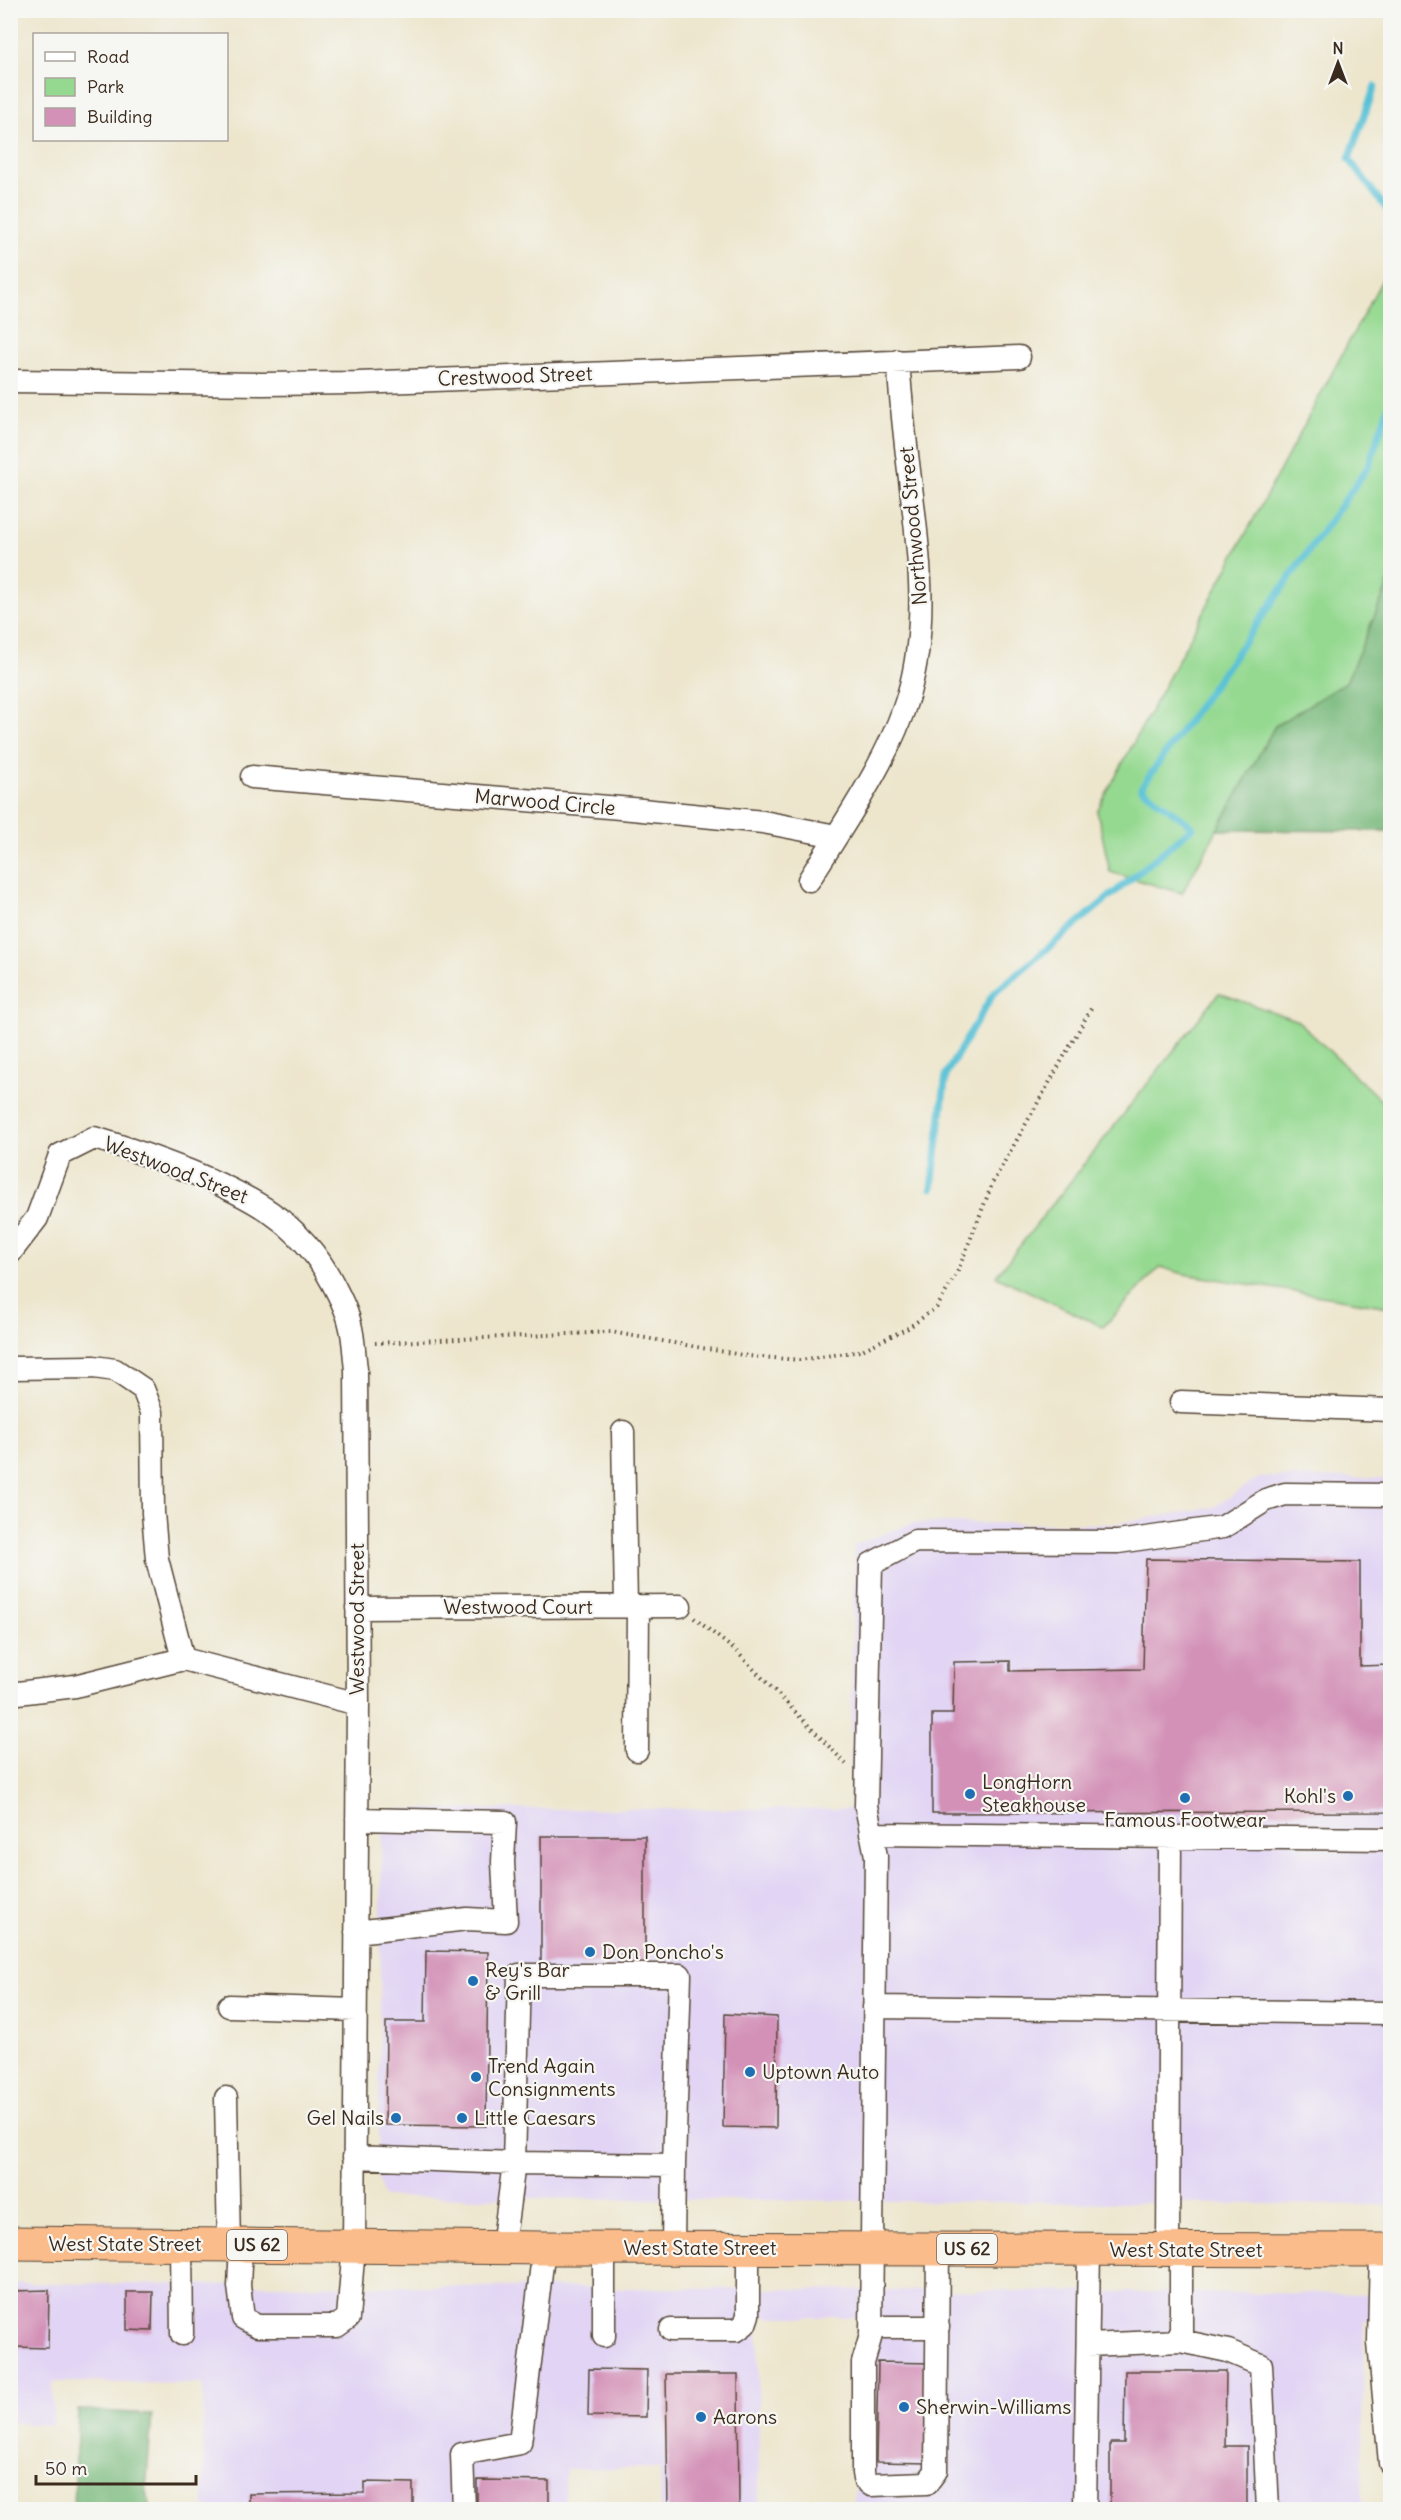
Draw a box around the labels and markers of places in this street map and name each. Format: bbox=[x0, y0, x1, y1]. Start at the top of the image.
place label: LongHorn Steakhouse bbox=[982, 1769, 1086, 1817]
place label: Kohl's bbox=[1284, 1783, 1336, 1808]
marker: LongHorn Steakhouse bbox=[963, 1787, 977, 1801]
marker: Kohl's bbox=[1341, 1789, 1355, 1803]
marker: Famous Footwear bbox=[1178, 1791, 1192, 1805]
place label: Famous Footwear bbox=[1104, 1807, 1266, 1832]
place label: Don Poncho's bbox=[602, 1939, 724, 1964]
marker: Don Poncho's bbox=[583, 1945, 597, 1959]
place label: Rey's Bar & Grill bbox=[485, 1957, 570, 2005]
marker: Rey's Bar & Grill bbox=[466, 1974, 480, 1988]
place label: Trend Again Consignments bbox=[488, 2053, 616, 2101]
place label: Uptown Auto bbox=[762, 2059, 879, 2084]
marker: Uptown Auto bbox=[743, 2065, 757, 2079]
marker: Trend Again Consignments bbox=[469, 2070, 483, 2084]
place label: Gel Nails bbox=[306, 2105, 384, 2130]
place label: Little Caesars bbox=[474, 2105, 596, 2130]
marker: Gel Nails bbox=[389, 2111, 403, 2125]
marker: Little Caesars bbox=[455, 2111, 469, 2125]
place label: Sherwin-Williams bbox=[916, 2394, 1071, 2419]
marker: Sherwin-Williams bbox=[897, 2400, 911, 2414]
place label: Aarons bbox=[713, 2404, 777, 2429]
marker: Aarons bbox=[694, 2410, 708, 2424]

